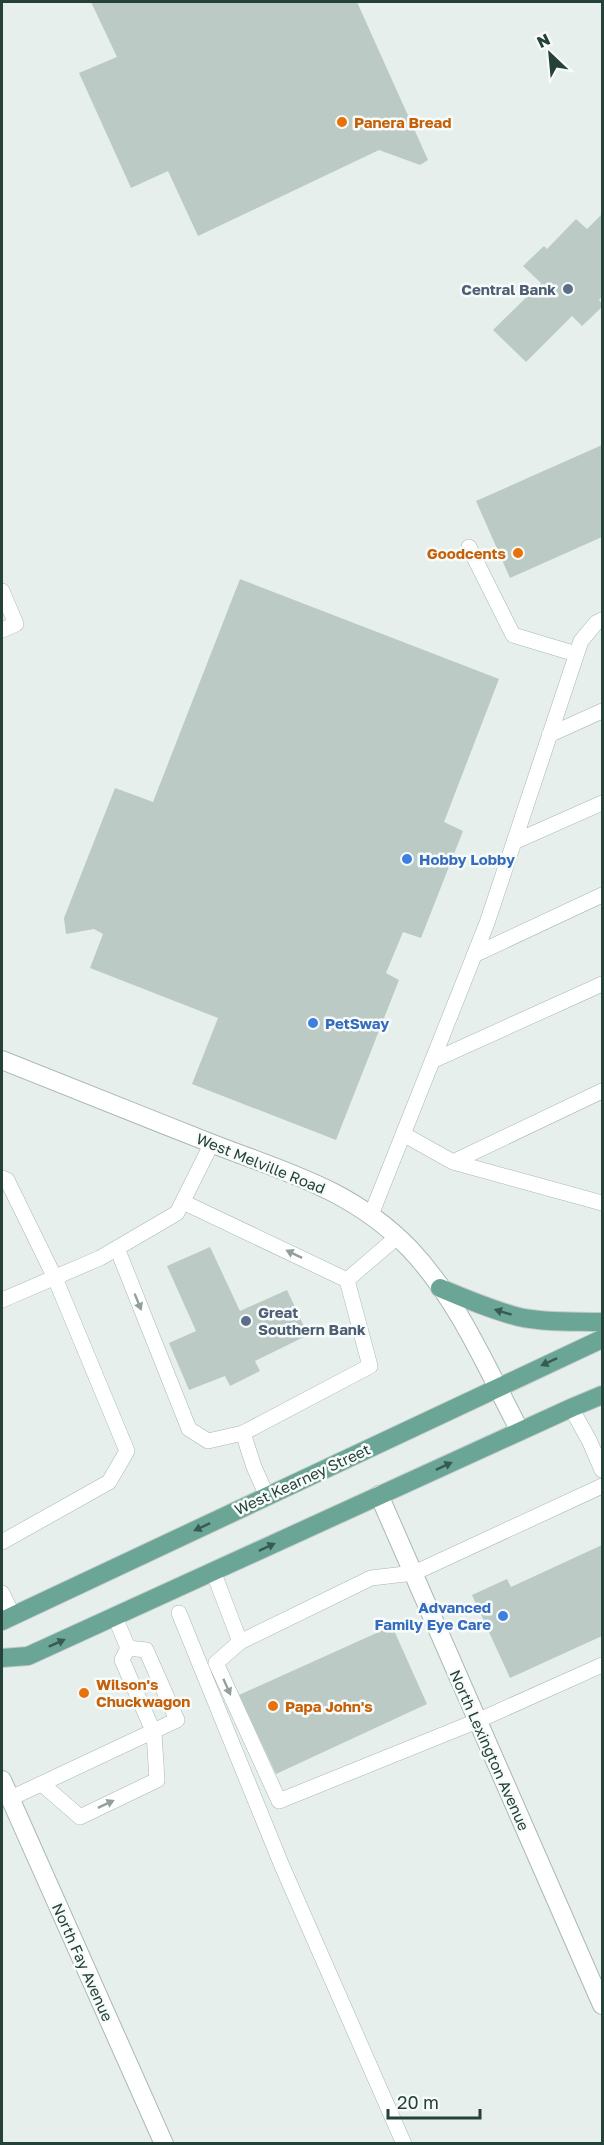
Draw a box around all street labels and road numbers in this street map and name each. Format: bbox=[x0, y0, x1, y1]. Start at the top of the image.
street label: West Melville Road bbox=[194, 1129, 328, 1197]
street label: West Kearney Street bbox=[231, 1440, 373, 1518]
street label: North Lexington Avenue bbox=[446, 1667, 534, 1833]
street label: North Fay Avenue bbox=[49, 1900, 117, 2024]

